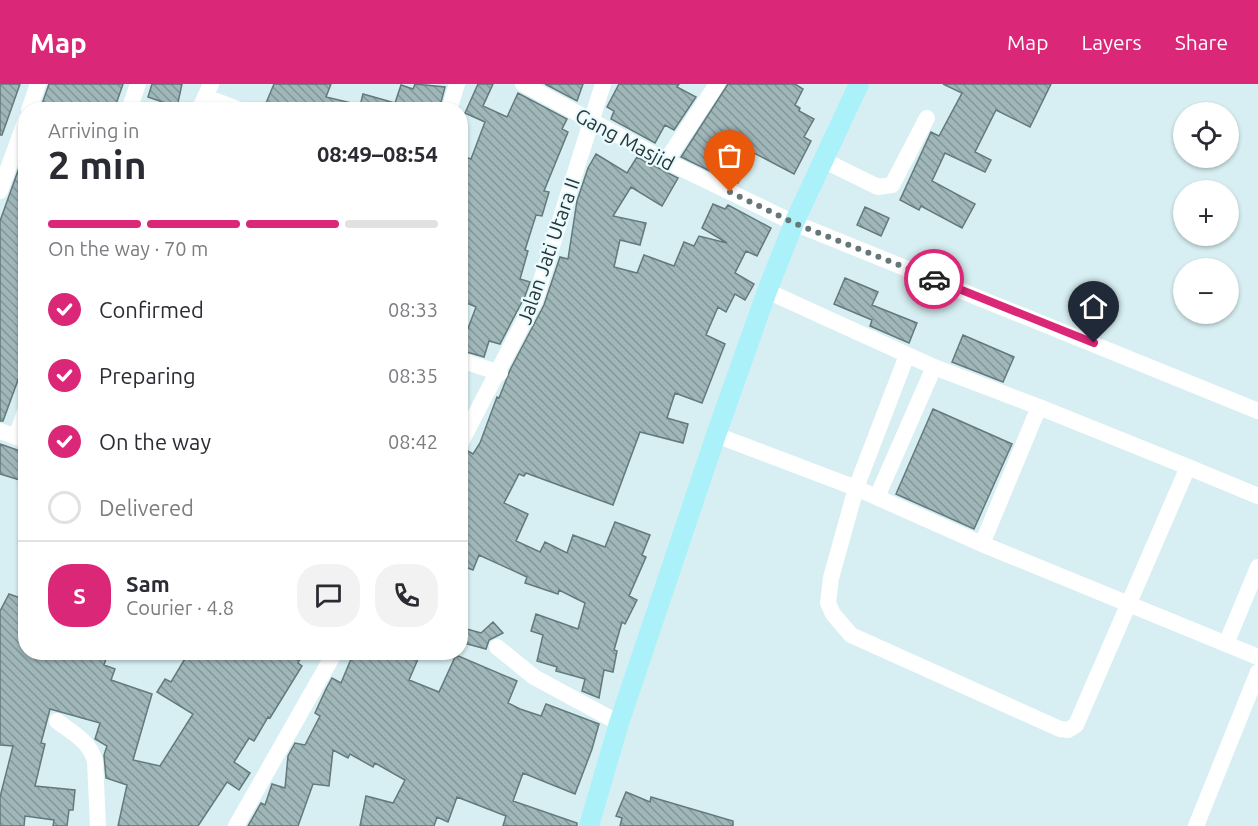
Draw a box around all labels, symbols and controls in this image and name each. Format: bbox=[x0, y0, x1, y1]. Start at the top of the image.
text: Map bbox=[30, 27, 87, 58]
text: Map bbox=[1007, 30, 1048, 54]
text: Layers bbox=[1081, 30, 1142, 54]
text: Share bbox=[1175, 30, 1228, 54]
map controls bbox=[1173, 102, 1239, 324]
button: locate bbox=[1173, 102, 1239, 168]
street label: Gang Masjid bbox=[572, 103, 678, 175]
text: Arriving in bbox=[48, 119, 139, 142]
pin bbox=[704, 130, 755, 192]
icon: bag bbox=[713, 139, 746, 172]
text: 08:49–08:54 bbox=[317, 141, 438, 166]
text: 2 min bbox=[48, 143, 147, 186]
street label: Jalan Jati Utara II bbox=[512, 175, 584, 327]
button: + bbox=[1173, 180, 1239, 246]
text: On the way · 70 m bbox=[48, 237, 208, 260]
courier bbox=[904, 249, 964, 309]
button: − bbox=[1173, 258, 1239, 324]
icon: car bbox=[918, 263, 951, 296]
pin bbox=[1068, 281, 1119, 343]
icon: home bbox=[1077, 290, 1110, 323]
icon: check bbox=[48, 293, 81, 326]
text: Confirmed bbox=[99, 297, 204, 322]
text: 08:33 bbox=[388, 298, 438, 321]
icon: check bbox=[48, 359, 81, 392]
text: Preparing bbox=[99, 363, 196, 388]
text: 08:35 bbox=[388, 364, 438, 387]
icon: check bbox=[48, 425, 81, 458]
text: On the way bbox=[99, 429, 211, 454]
text: 08:42 bbox=[388, 430, 438, 453]
text: Delivered bbox=[99, 495, 194, 520]
button: chat bbox=[297, 564, 360, 627]
button: phone bbox=[375, 564, 438, 627]
text: Sam bbox=[126, 571, 170, 596]
text: S bbox=[73, 583, 86, 608]
text: Courier · 4.8 bbox=[126, 596, 234, 619]

